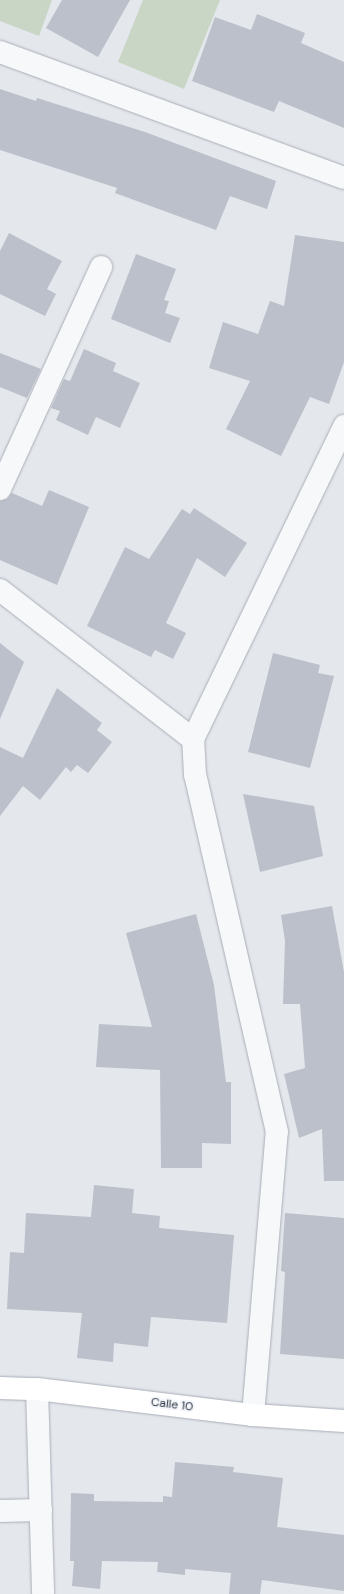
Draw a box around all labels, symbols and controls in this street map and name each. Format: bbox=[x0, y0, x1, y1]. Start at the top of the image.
street label: Calle 10 bbox=[150, 1395, 194, 1415]

